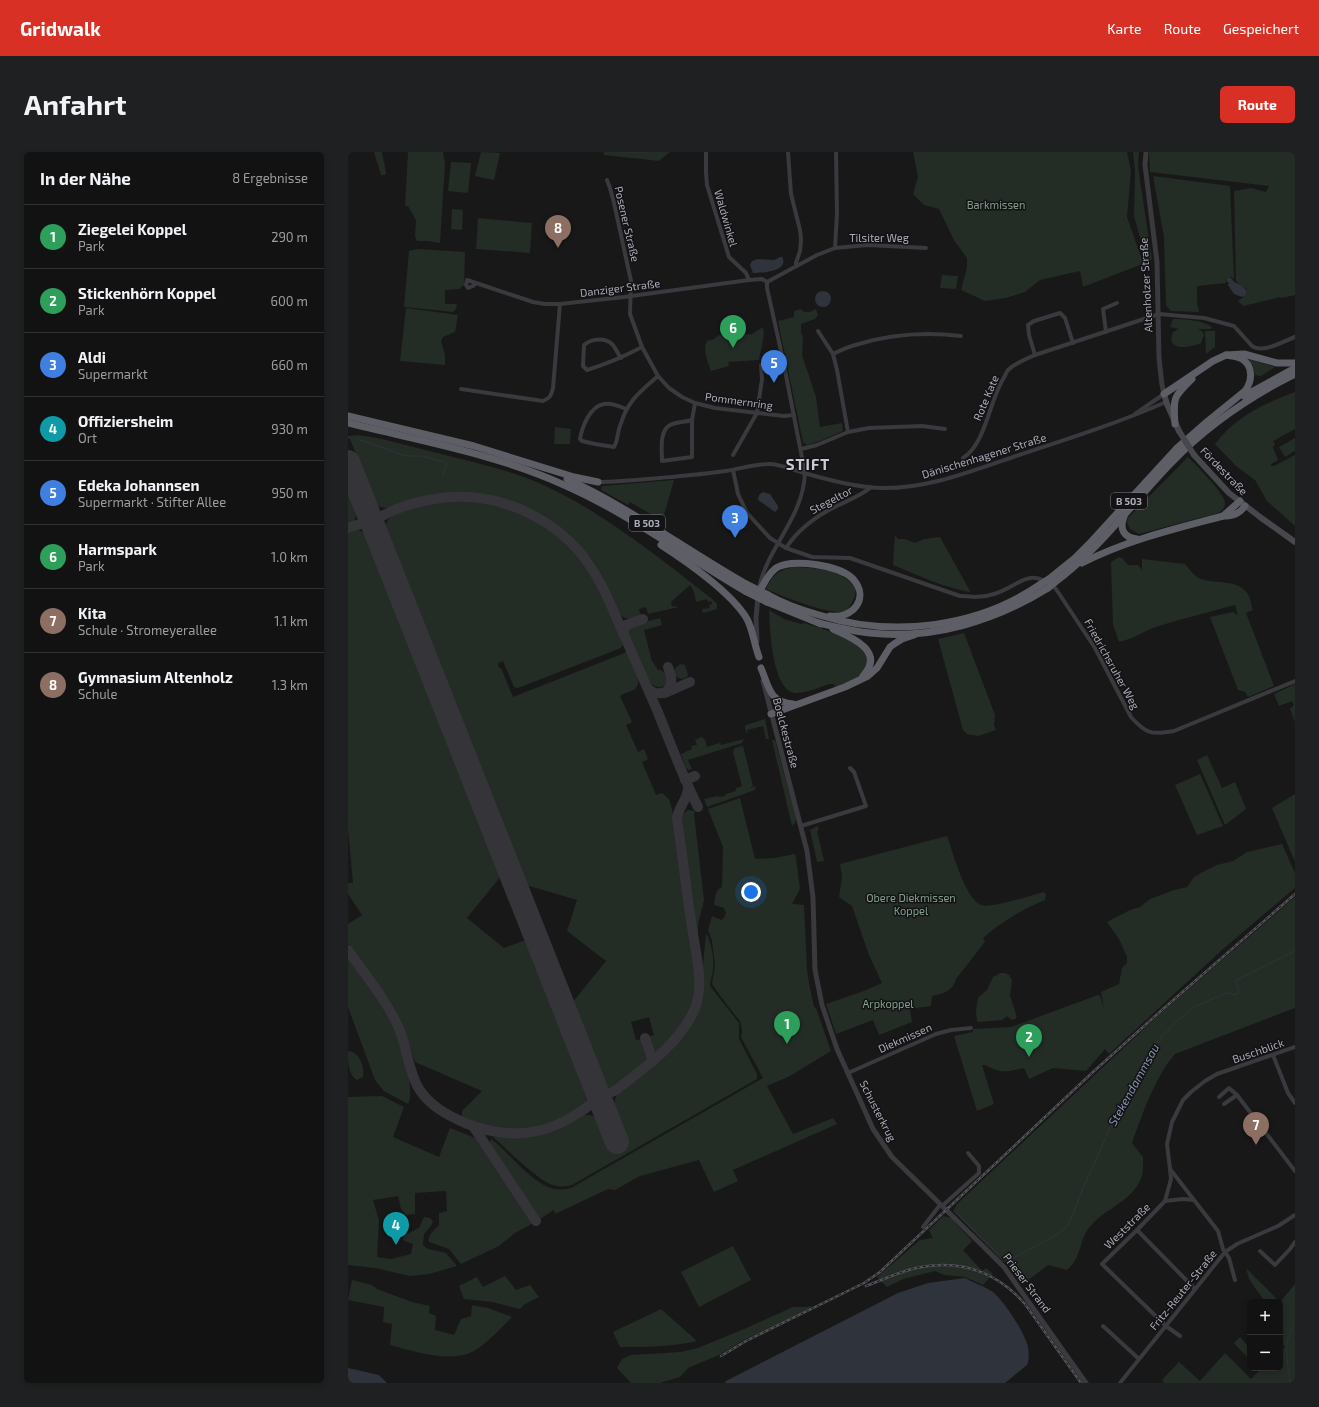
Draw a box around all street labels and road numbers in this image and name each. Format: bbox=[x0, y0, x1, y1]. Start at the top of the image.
street label: Posener Straße bbox=[612, 185, 643, 263]
street label: Waldwinkel bbox=[712, 188, 741, 249]
street label: Tilsiter Weg bbox=[849, 231, 909, 244]
street label: Altenholzer Straße bbox=[1137, 237, 1154, 333]
street label: Danziger Straße bbox=[579, 276, 661, 299]
street label: Rote Kate bbox=[970, 373, 1001, 423]
street label: Pommernring bbox=[704, 389, 774, 412]
street label: Dänischenhagener Straße bbox=[920, 430, 1048, 481]
street label: Fördestraße bbox=[1198, 444, 1251, 498]
street label: Stegeltor bbox=[807, 483, 855, 516]
road number: B 503 bbox=[1111, 493, 1147, 509]
road number: B 503 bbox=[629, 515, 665, 531]
street label: Friedrichsruher Weg bbox=[1082, 616, 1143, 711]
street label: Boelckestraße bbox=[771, 696, 802, 770]
street label: Diekmissen bbox=[876, 1020, 934, 1055]
street label: Buschblick bbox=[1230, 1036, 1286, 1065]
street label: Schusterkrug bbox=[858, 1078, 899, 1143]
street label: Weststraße bbox=[1101, 1200, 1152, 1251]
street label: Fritz-Reuter-Straße bbox=[1146, 1247, 1219, 1332]
street label: Prieser Strand bbox=[1001, 1250, 1054, 1315]

